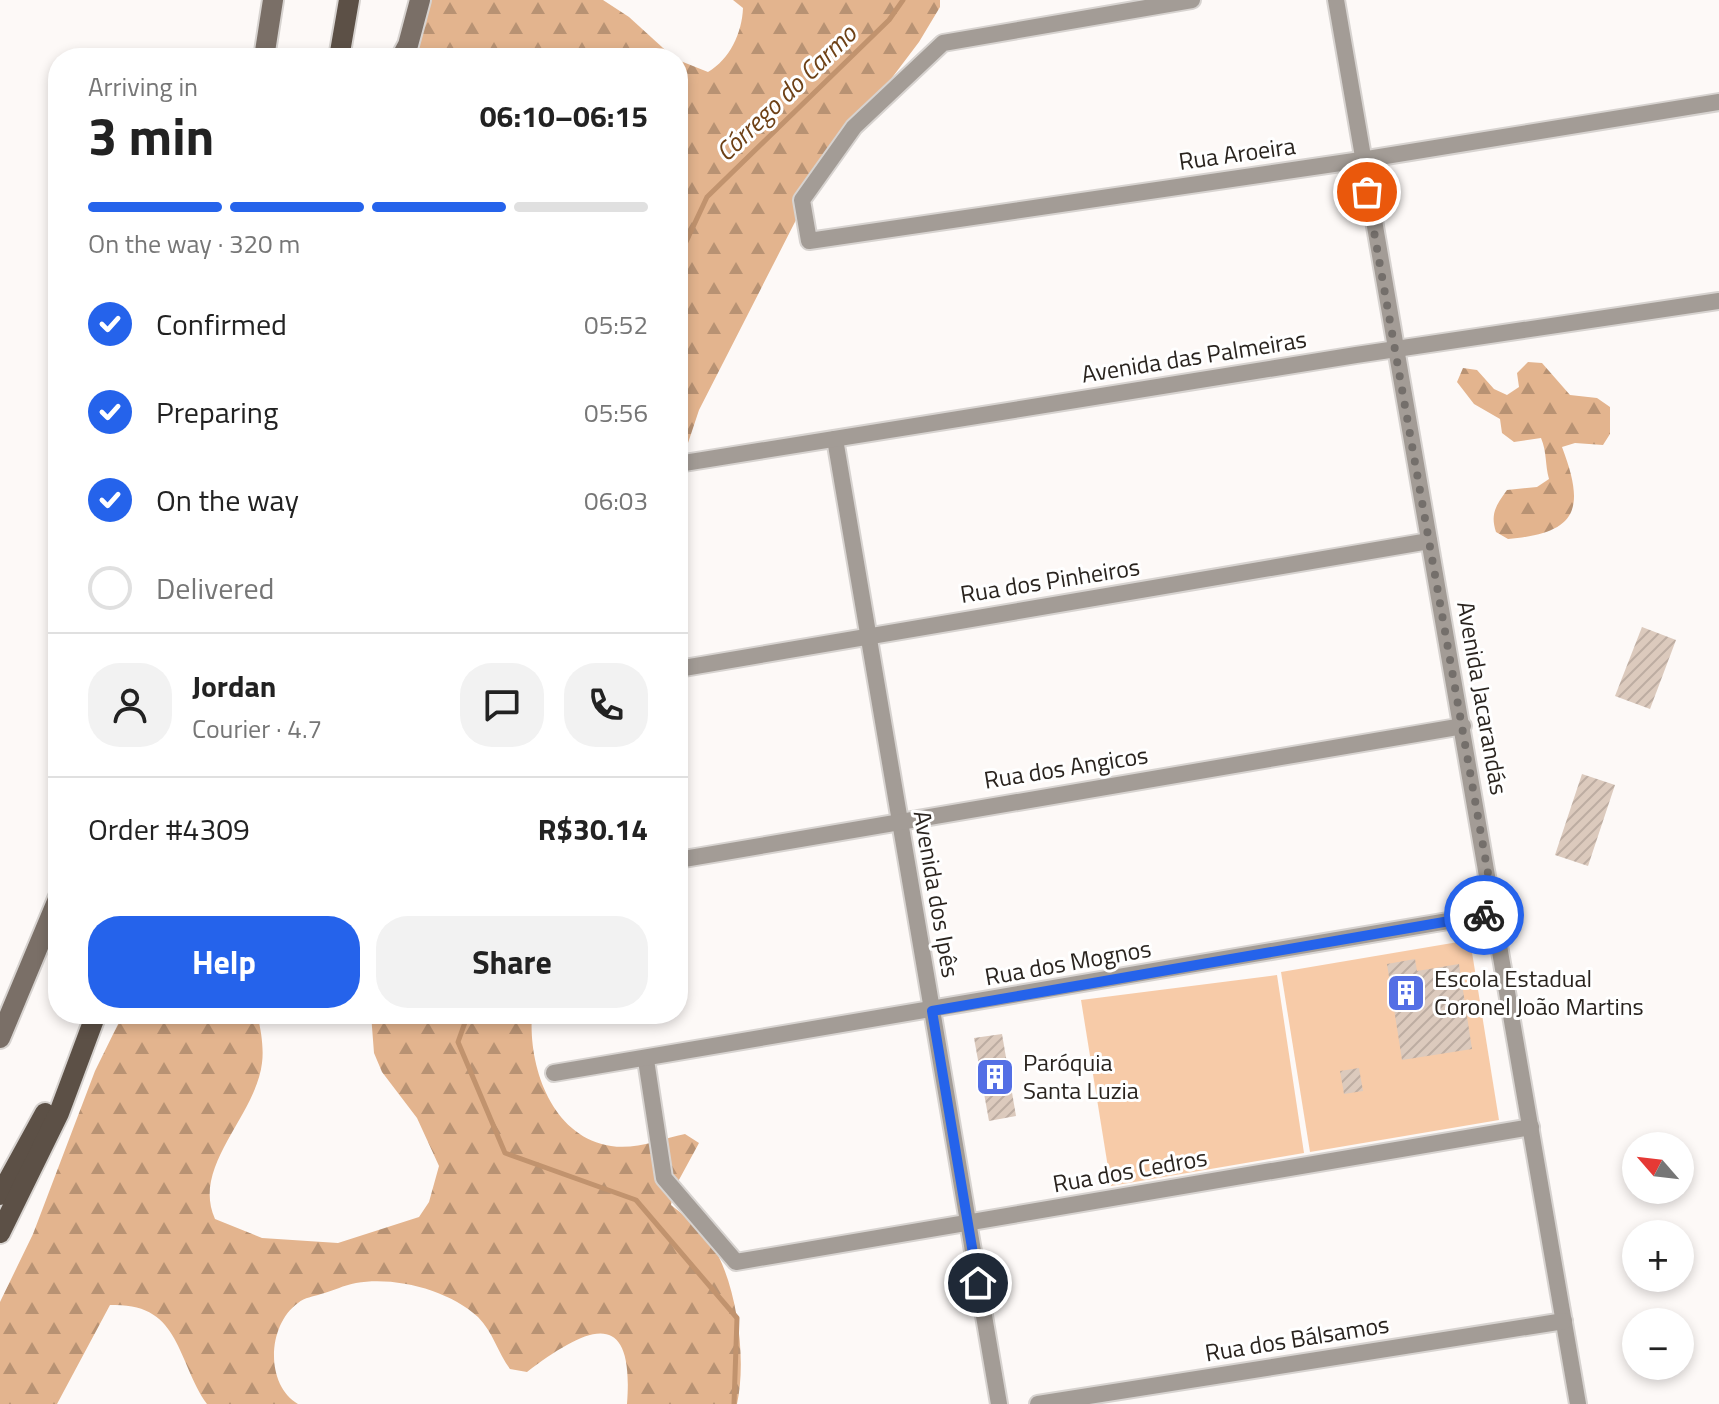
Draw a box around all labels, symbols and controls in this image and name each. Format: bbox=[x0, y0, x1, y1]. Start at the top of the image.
water label: Córrego do Carmo bbox=[706, 14, 866, 170]
text: Arriving in bbox=[88, 67, 198, 106]
text: 06:10–06:15 bbox=[480, 93, 648, 139]
text: 3 min bbox=[88, 96, 214, 175]
street label: Rua Aroeira bbox=[1176, 127, 1298, 179]
pin bbox=[1333, 158, 1401, 226]
icon: bag bbox=[1345, 170, 1389, 214]
text: On the way · 320 m bbox=[88, 224, 300, 263]
text: Confirmed bbox=[156, 301, 287, 347]
icon: check bbox=[88, 302, 132, 346]
text: 05:52 bbox=[584, 305, 648, 344]
street label: Avenida das Palmeiras bbox=[1079, 320, 1309, 392]
text: Preparing bbox=[156, 389, 278, 435]
icon: check bbox=[88, 390, 132, 434]
text: 05:56 bbox=[584, 393, 648, 432]
text: On the way bbox=[156, 477, 299, 523]
icon: check bbox=[88, 478, 132, 522]
text: 06:03 bbox=[584, 481, 648, 520]
street label: Rua dos Pinheiros bbox=[958, 548, 1142, 612]
text: Delivered bbox=[156, 565, 274, 611]
street label: Avenida Jacarandás bbox=[1448, 598, 1518, 797]
button: person bbox=[88, 663, 172, 747]
text: Jordan bbox=[192, 663, 276, 709]
button: chat bbox=[460, 663, 544, 747]
button: phone bbox=[564, 663, 648, 747]
text: Courier · 4.7 bbox=[192, 709, 322, 748]
street label: Rua dos Angicos bbox=[981, 736, 1150, 798]
text: Order #4309 bbox=[88, 806, 250, 852]
text: R$30.14 bbox=[538, 806, 648, 852]
street label: Avenida dos Ipês bbox=[905, 807, 969, 980]
courier bbox=[1444, 875, 1524, 955]
icon: bike bbox=[1462, 893, 1506, 937]
button: Help bbox=[88, 916, 360, 1008]
button: Share bbox=[376, 916, 648, 1008]
street label: Rua dos Mognos bbox=[982, 930, 1154, 994]
place label: Escola Estadual Coronel João Martins bbox=[1434, 960, 1644, 1024]
building icon: Escola Estadual Coronel João Martins bbox=[1385, 972, 1427, 1014]
place label: Paróquia Santa Luzia bbox=[1023, 1044, 1139, 1108]
building icon: Paróquia Santa Luzia bbox=[974, 1056, 1016, 1098]
north arrow bbox=[1622, 1132, 1694, 1204]
map controls bbox=[1622, 1132, 1694, 1380]
street label: Rua dos Cedros bbox=[1050, 1139, 1210, 1201]
button: + bbox=[1622, 1220, 1694, 1292]
pin bbox=[944, 1249, 1012, 1317]
icon: home bbox=[956, 1261, 1000, 1305]
street label: Rua dos Bálsamos bbox=[1202, 1306, 1392, 1370]
button: − bbox=[1622, 1308, 1694, 1380]

